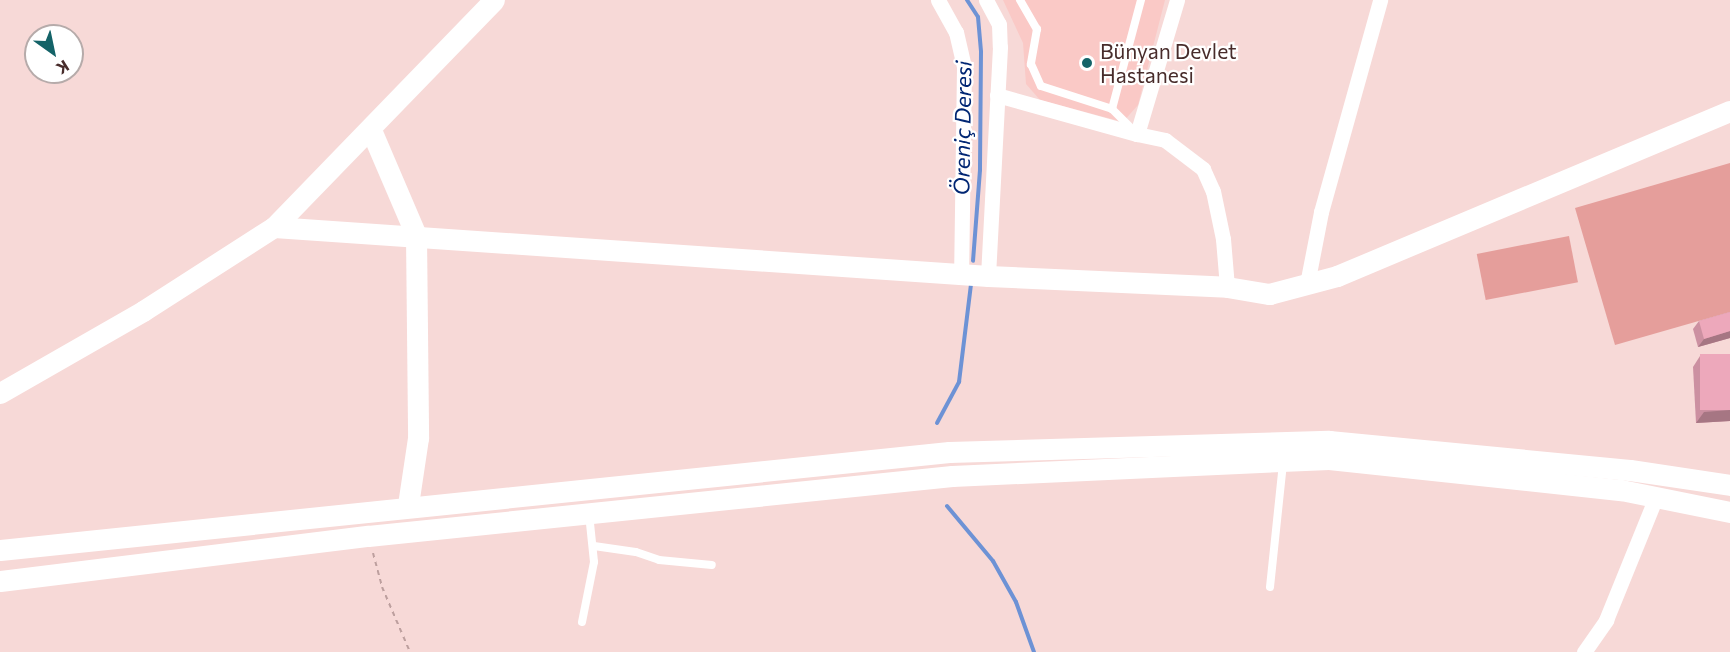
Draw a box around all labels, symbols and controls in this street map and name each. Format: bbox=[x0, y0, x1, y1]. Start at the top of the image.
north arrow bbox=[24, 24, 84, 84]
place label: Bünyan Devlet Hastanesi bbox=[1100, 38, 1237, 88]
marker: Bünyan Devlet Hastanesi bbox=[1078, 54, 1096, 72]
text: K bbox=[53, 57, 73, 79]
water label: Öreniç Deresi bbox=[948, 60, 976, 196]

